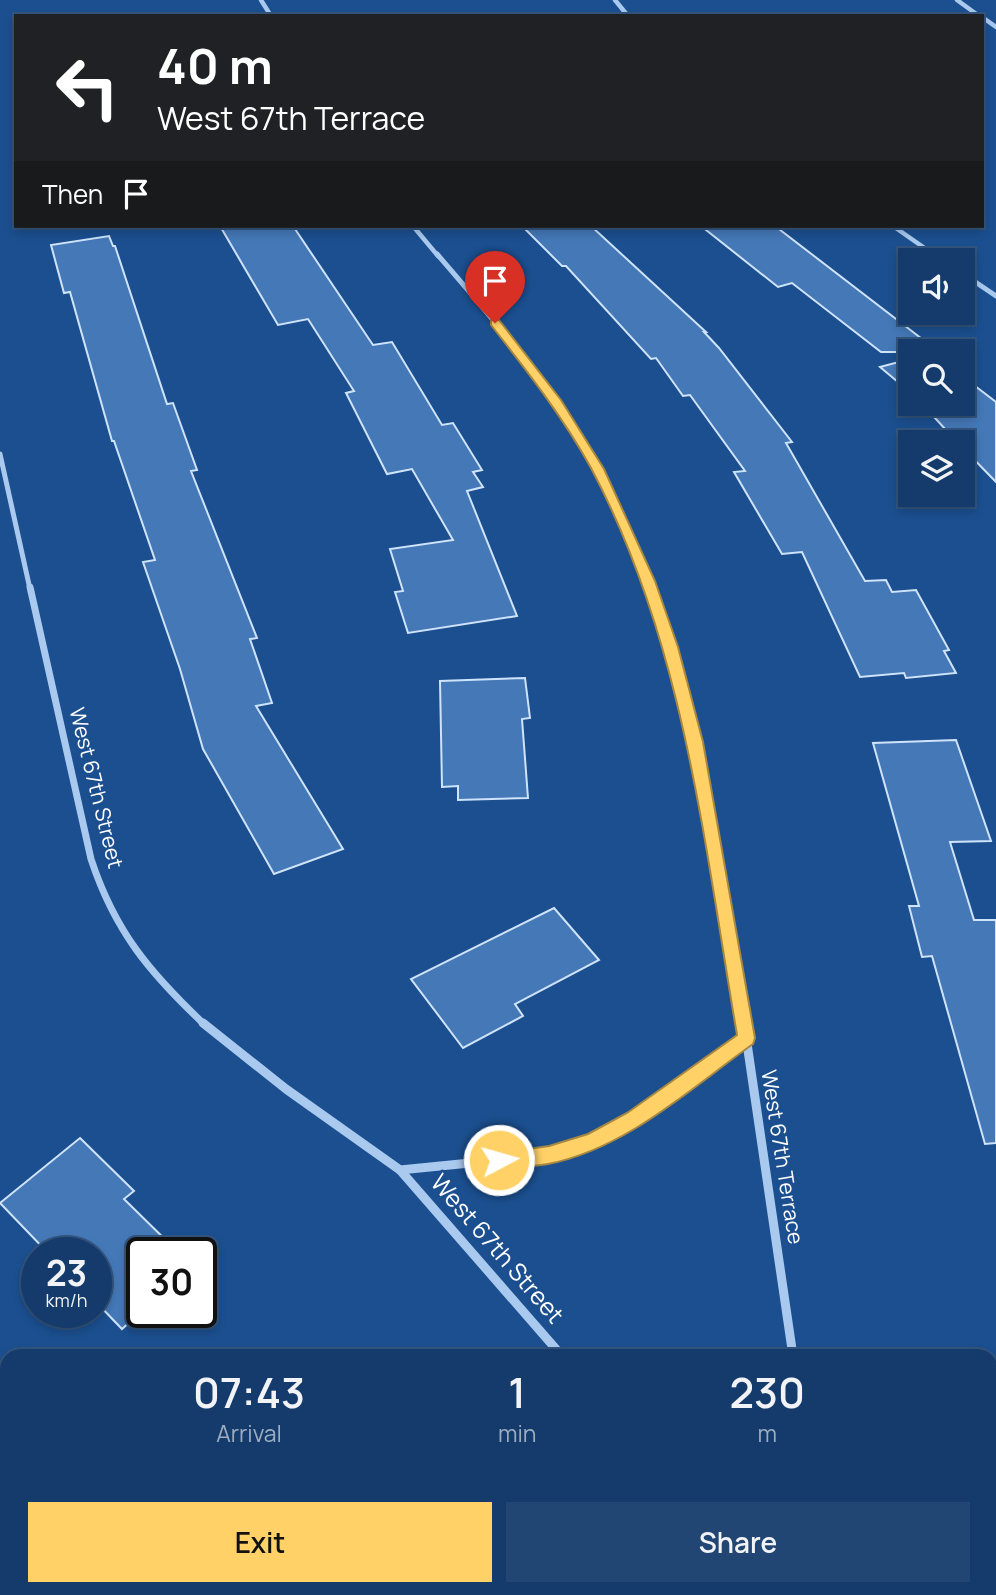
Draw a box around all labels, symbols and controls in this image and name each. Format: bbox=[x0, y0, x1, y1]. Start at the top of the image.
text: 40 m bbox=[157, 32, 273, 99]
icon: left bbox=[42, 42, 133, 133]
text: West 67th Terrace bbox=[157, 96, 425, 140]
icon: arrive bbox=[117, 175, 155, 213]
text: Then bbox=[42, 176, 103, 212]
map controls bbox=[898, 248, 975, 507]
button: sound bbox=[898, 248, 975, 325]
pin bbox=[465, 251, 525, 323]
icon: arrive bbox=[476, 262, 514, 300]
button: search bbox=[898, 339, 975, 416]
button: layers bbox=[898, 430, 975, 507]
street label: West 67th Street bbox=[63, 704, 130, 871]
street label: West 67th Terrace bbox=[755, 1068, 811, 1246]
position arrow bbox=[462, 1123, 536, 1197]
street label: West 67th Street bbox=[424, 1166, 572, 1330]
speed limit sign: 30 bbox=[126, 1237, 217, 1328]
text: 23 bbox=[46, 1249, 87, 1297]
text: km/h bbox=[46, 1288, 87, 1312]
text: 07:43 bbox=[193, 1363, 305, 1421]
text: 1 bbox=[508, 1363, 526, 1421]
text: 230 bbox=[729, 1363, 805, 1421]
text: Arrival bbox=[216, 1417, 282, 1449]
text: min bbox=[498, 1417, 536, 1449]
text: m bbox=[757, 1417, 777, 1449]
button: Exit bbox=[28, 1502, 492, 1582]
button: Share bbox=[506, 1502, 970, 1582]

